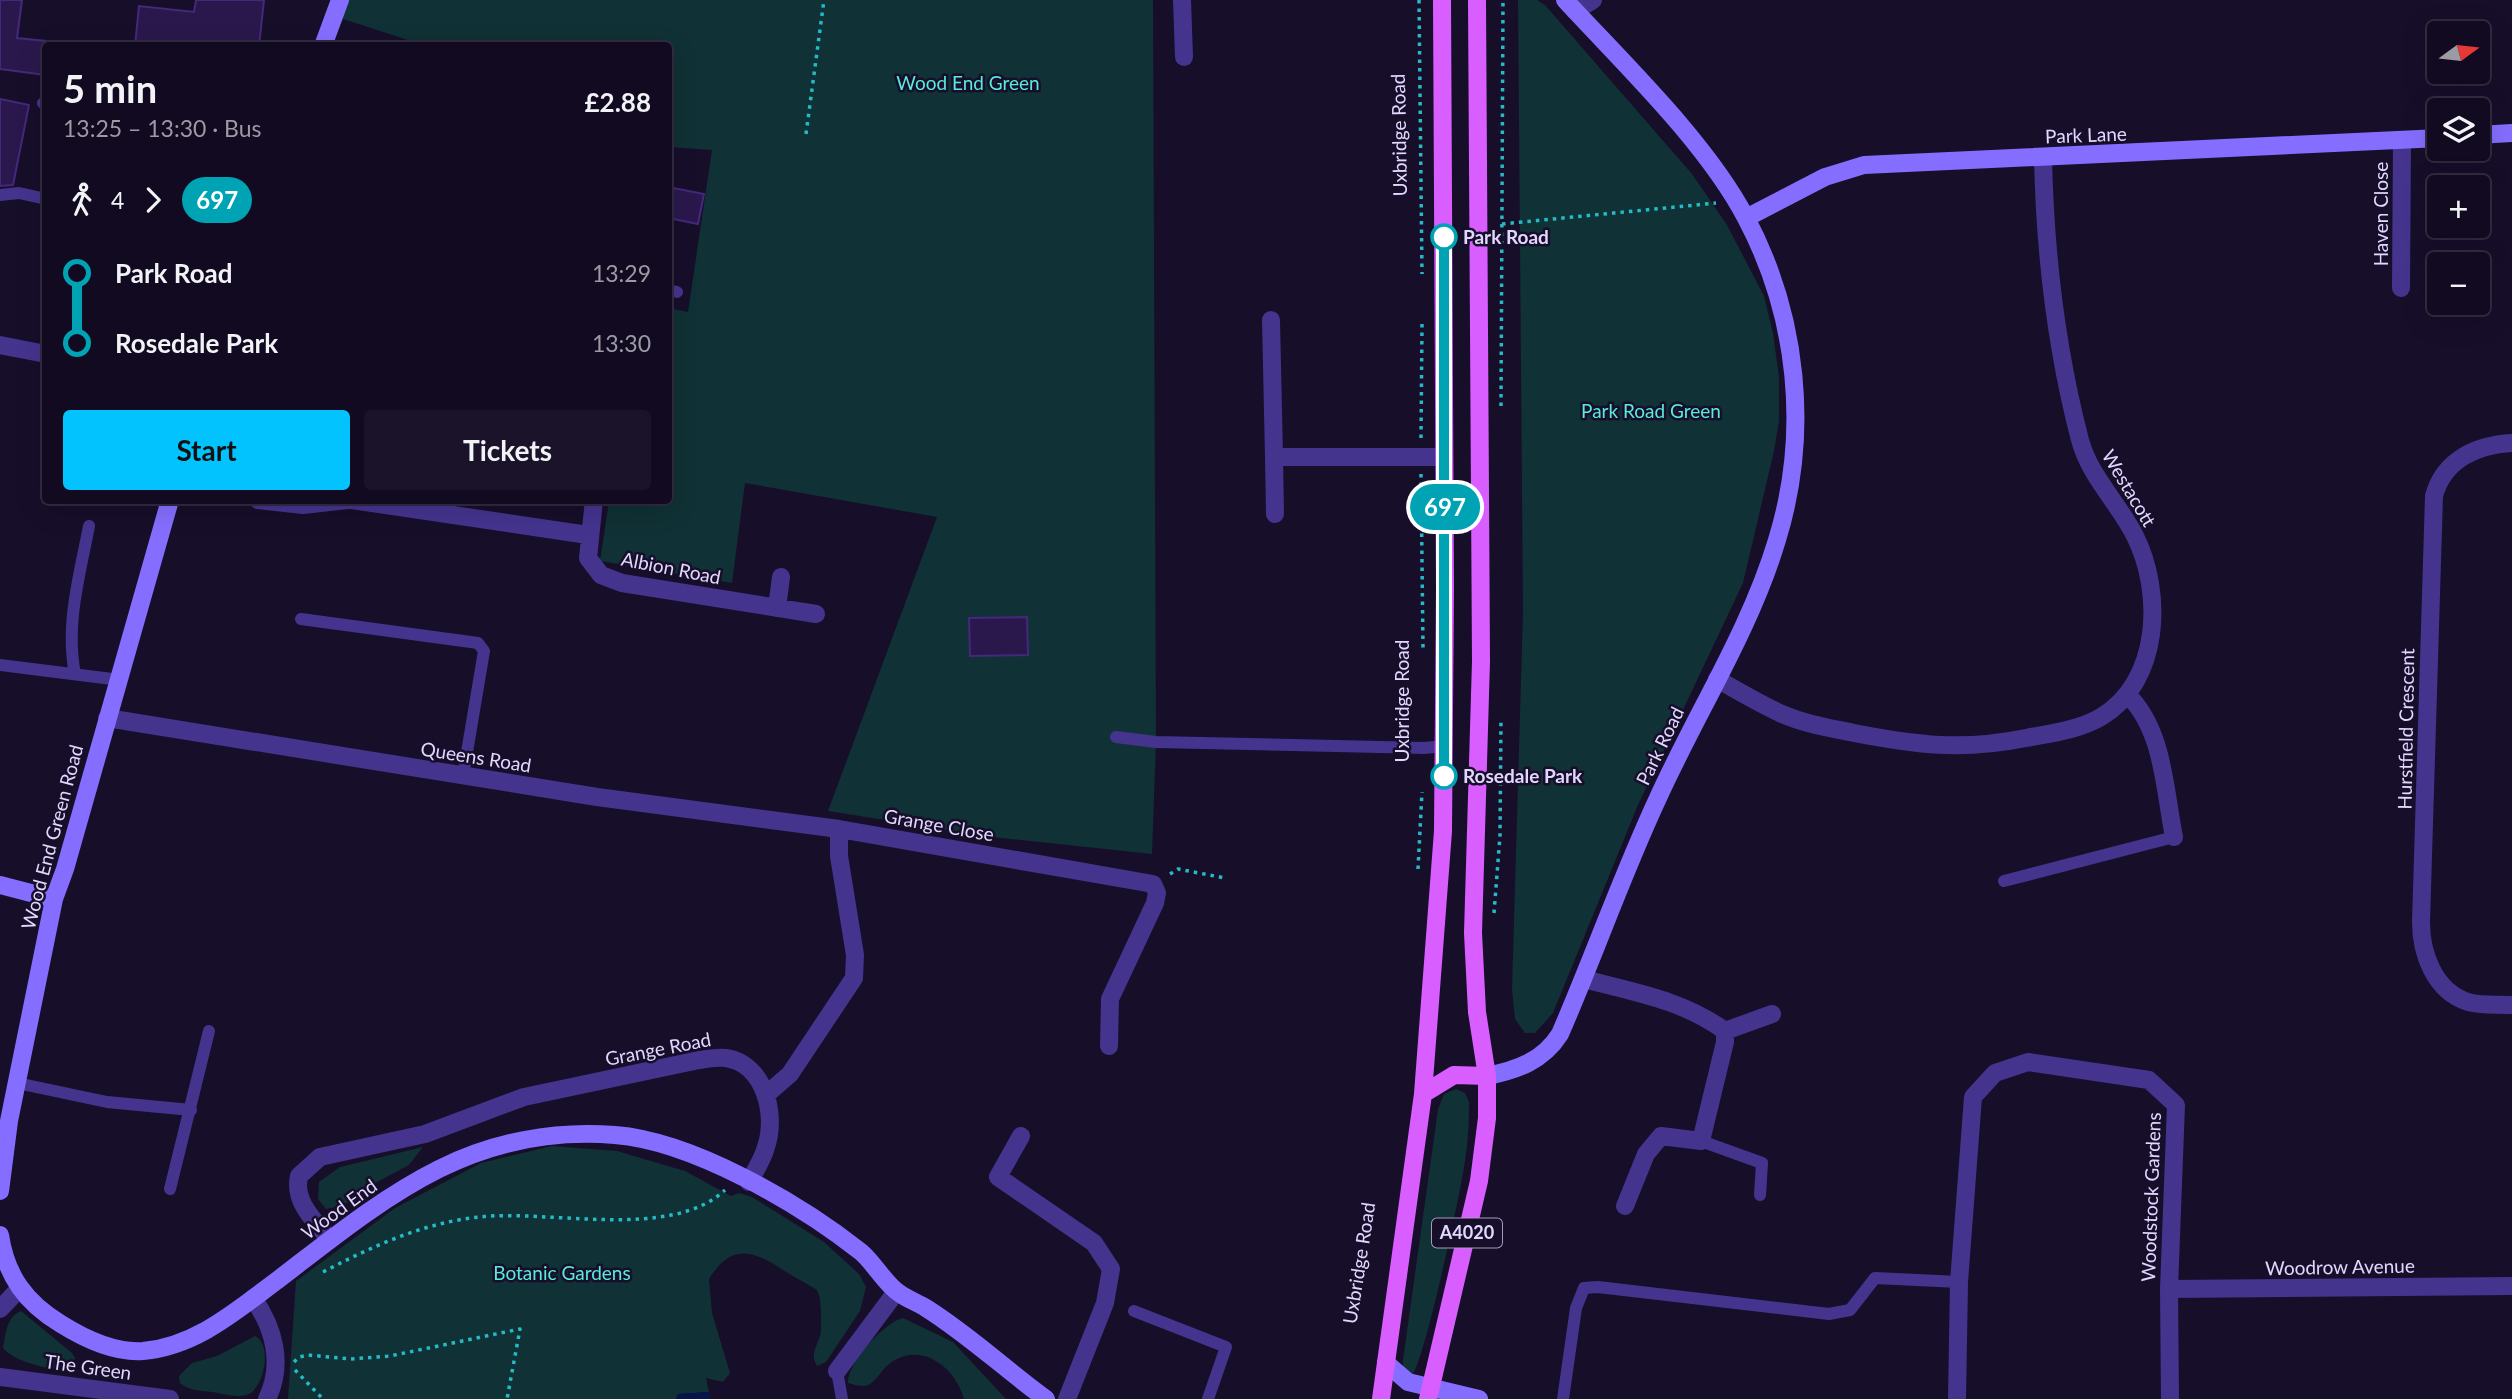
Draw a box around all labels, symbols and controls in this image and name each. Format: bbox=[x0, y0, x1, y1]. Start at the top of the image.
north arrow bbox=[2427, 21, 2490, 84]
map controls bbox=[2427, 21, 2490, 315]
text: 5 min bbox=[63, 65, 157, 111]
park label: Wood End Green bbox=[896, 71, 1040, 94]
street label: Uxbridge Road bbox=[1386, 73, 1411, 197]
text: £2.88 bbox=[585, 86, 651, 118]
button: layers bbox=[2427, 98, 2490, 161]
text: 13:25 – 13:30 · Bus bbox=[63, 114, 262, 142]
street label: Park Lane bbox=[2045, 122, 2127, 147]
street label: Haven Close bbox=[2369, 162, 2392, 266]
button: + bbox=[2427, 175, 2490, 238]
icon: walk bbox=[63, 181, 101, 219]
icon: forward bbox=[134, 181, 172, 219]
text: 697 bbox=[196, 185, 238, 214]
text: 4 bbox=[111, 186, 124, 214]
marker: Park Road bbox=[1431, 224, 1457, 250]
place label: Park Road bbox=[1463, 225, 1549, 248]
button: − bbox=[2427, 252, 2490, 315]
text: Park Road bbox=[115, 257, 233, 289]
text: 13:29 bbox=[592, 259, 651, 287]
text: Rosedale Park bbox=[115, 327, 278, 359]
text: 13:30 bbox=[592, 329, 651, 357]
park label: Park Road Green bbox=[1581, 399, 1721, 422]
button: Start bbox=[63, 410, 350, 490]
button: Tickets bbox=[364, 410, 651, 490]
street label: Westacott bbox=[2098, 445, 2161, 530]
line badge: 697 bbox=[1405, 484, 1485, 530]
text: 697 bbox=[1424, 492, 1466, 521]
street label: Albion Road bbox=[619, 547, 723, 588]
street label: Uxbridge Road bbox=[1390, 640, 1413, 762]
street label: Hurstfield Crescent bbox=[2393, 648, 2418, 810]
street label: Park Road bbox=[1631, 703, 1688, 789]
street label: Queens Road bbox=[419, 736, 533, 777]
street label: Wood End Green Road bbox=[16, 742, 87, 932]
marker: Rosedale Park bbox=[1431, 763, 1457, 789]
place label: Rosedale Park bbox=[1463, 764, 1583, 787]
street label: Grange Close bbox=[882, 804, 996, 846]
street label: Grange Road bbox=[603, 1027, 713, 1070]
street label: Woodstock Gardens bbox=[2136, 1112, 2165, 1282]
street label: Wood End bbox=[297, 1174, 381, 1244]
street label: Uxbridge Road bbox=[1338, 1201, 1379, 1325]
road number: A4020 bbox=[1432, 1218, 1502, 1248]
street label: Woodrow Avenue bbox=[2265, 1254, 2415, 1279]
park label: Botanic Gardens bbox=[493, 1261, 631, 1284]
street label: The Green bbox=[43, 1349, 133, 1384]

